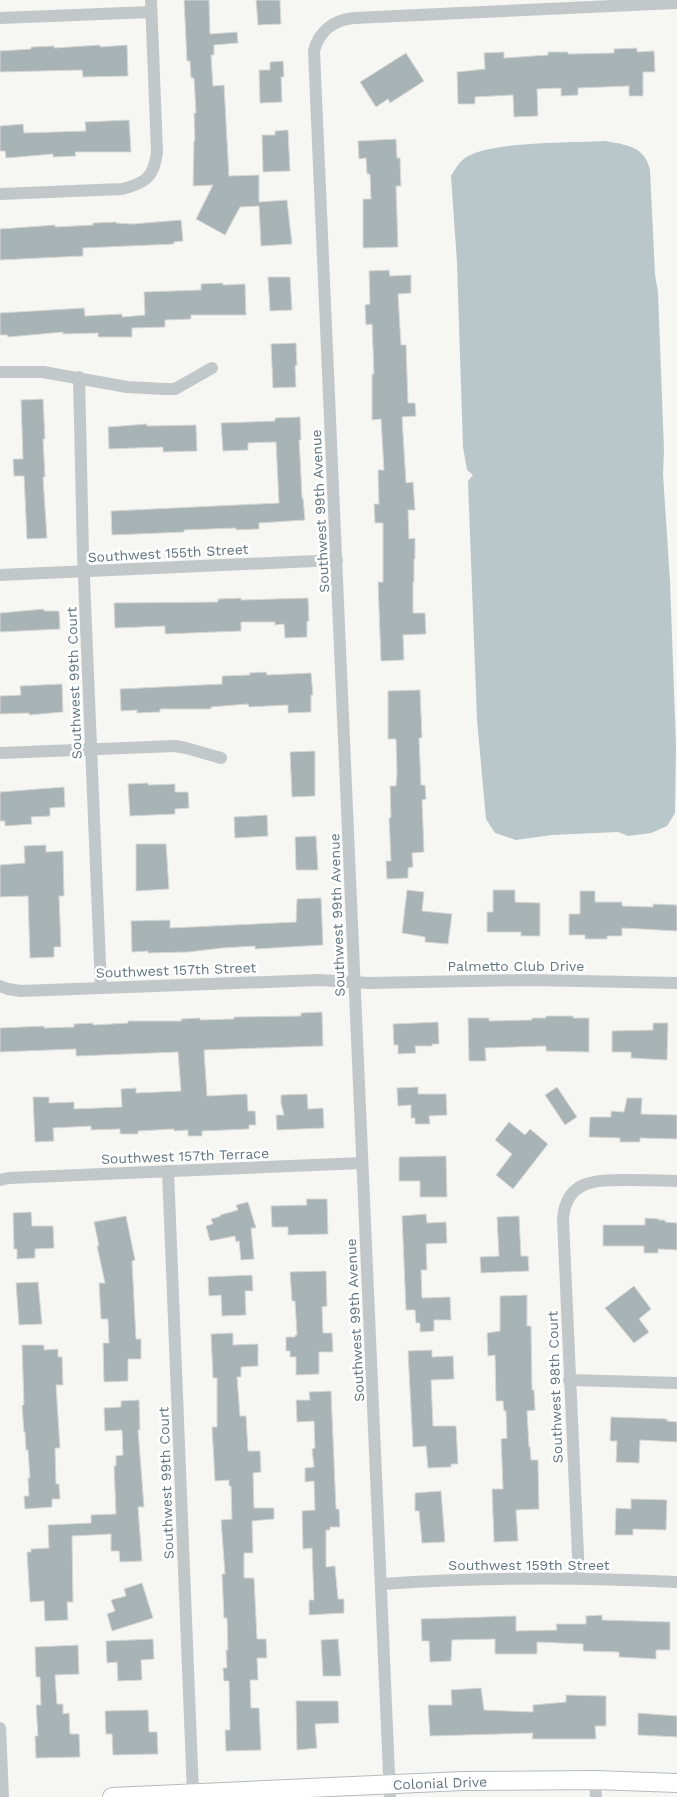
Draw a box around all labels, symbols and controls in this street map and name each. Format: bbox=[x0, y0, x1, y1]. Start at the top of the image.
street label: Southwest 99th Avenue bbox=[308, 429, 332, 593]
street label: Southwest 155th Street bbox=[87, 541, 249, 565]
street label: Southwest 99th Court bbox=[63, 606, 85, 759]
street label: Southwest 99th Avenue bbox=[326, 833, 348, 997]
street label: Palmetto Club Drive bbox=[448, 958, 584, 974]
street label: Southwest 157th Street bbox=[95, 959, 257, 981]
street label: Southwest 157th Terrace bbox=[101, 1145, 269, 1167]
street label: Southwest 99th Avenue bbox=[343, 1238, 367, 1402]
street label: Southwest 98th Court bbox=[544, 1310, 566, 1463]
street label: Southwest 99th Court bbox=[155, 1406, 177, 1559]
street label: Southwest 159th Street bbox=[448, 1557, 610, 1573]
street label: Colonial Drive bbox=[393, 1773, 487, 1793]

